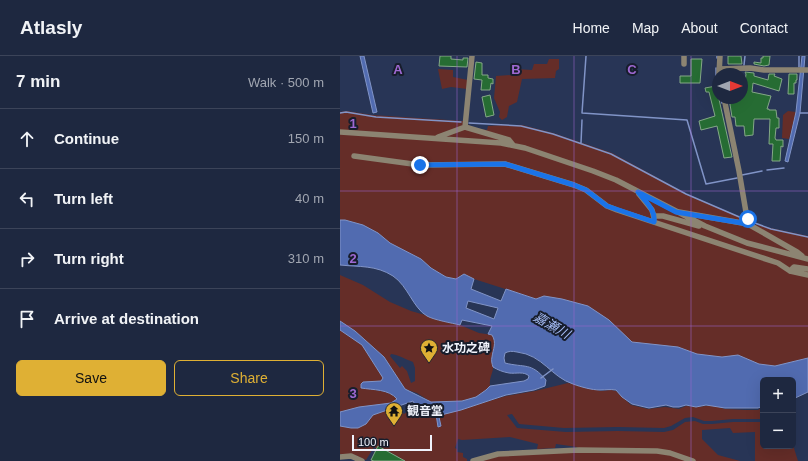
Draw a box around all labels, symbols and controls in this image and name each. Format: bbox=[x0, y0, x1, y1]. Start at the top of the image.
text: Atlasly bbox=[20, 17, 82, 38]
text: Home bbox=[573, 20, 610, 36]
text: Map bbox=[632, 20, 659, 36]
text: About bbox=[681, 20, 718, 36]
text: Contact bbox=[740, 20, 788, 36]
text: A bbox=[393, 62, 403, 77]
text: B bbox=[511, 62, 521, 77]
text: C bbox=[627, 62, 637, 77]
north arrow bbox=[712, 68, 748, 104]
text: 7 min bbox=[16, 72, 60, 91]
text: Walk · 500 m bbox=[248, 75, 324, 90]
text: 1 bbox=[349, 116, 357, 131]
icon: ahead bbox=[16, 128, 38, 150]
text: Continue bbox=[54, 130, 119, 147]
text: 150 m bbox=[288, 131, 324, 146]
route end bbox=[411, 156, 429, 174]
icon: left bbox=[16, 188, 38, 210]
text: Turn left bbox=[54, 190, 113, 207]
text: 40 m bbox=[295, 191, 324, 206]
route start bbox=[739, 210, 757, 228]
icon: right bbox=[16, 248, 38, 270]
text: Turn right bbox=[54, 250, 124, 267]
text: 310 m bbox=[288, 251, 324, 266]
text: 2 bbox=[349, 251, 357, 266]
icon: arrive bbox=[16, 308, 38, 330]
water label: 嘉瀬川 bbox=[531, 309, 574, 343]
text: Arrive at destination bbox=[54, 310, 199, 327]
place icon: 水功之碑 bbox=[419, 338, 439, 363]
place label: 水功之碑 bbox=[442, 341, 490, 355]
button: Save bbox=[16, 360, 166, 396]
button: Share bbox=[174, 360, 324, 396]
map controls bbox=[760, 377, 796, 449]
button: + bbox=[760, 377, 796, 413]
text: 3 bbox=[349, 386, 357, 401]
temple icon: 観音堂 bbox=[384, 401, 404, 426]
place label: 観音堂 bbox=[407, 404, 443, 418]
button: − bbox=[760, 413, 796, 449]
scale bar bbox=[352, 433, 432, 452]
text: 100 m bbox=[358, 436, 389, 448]

